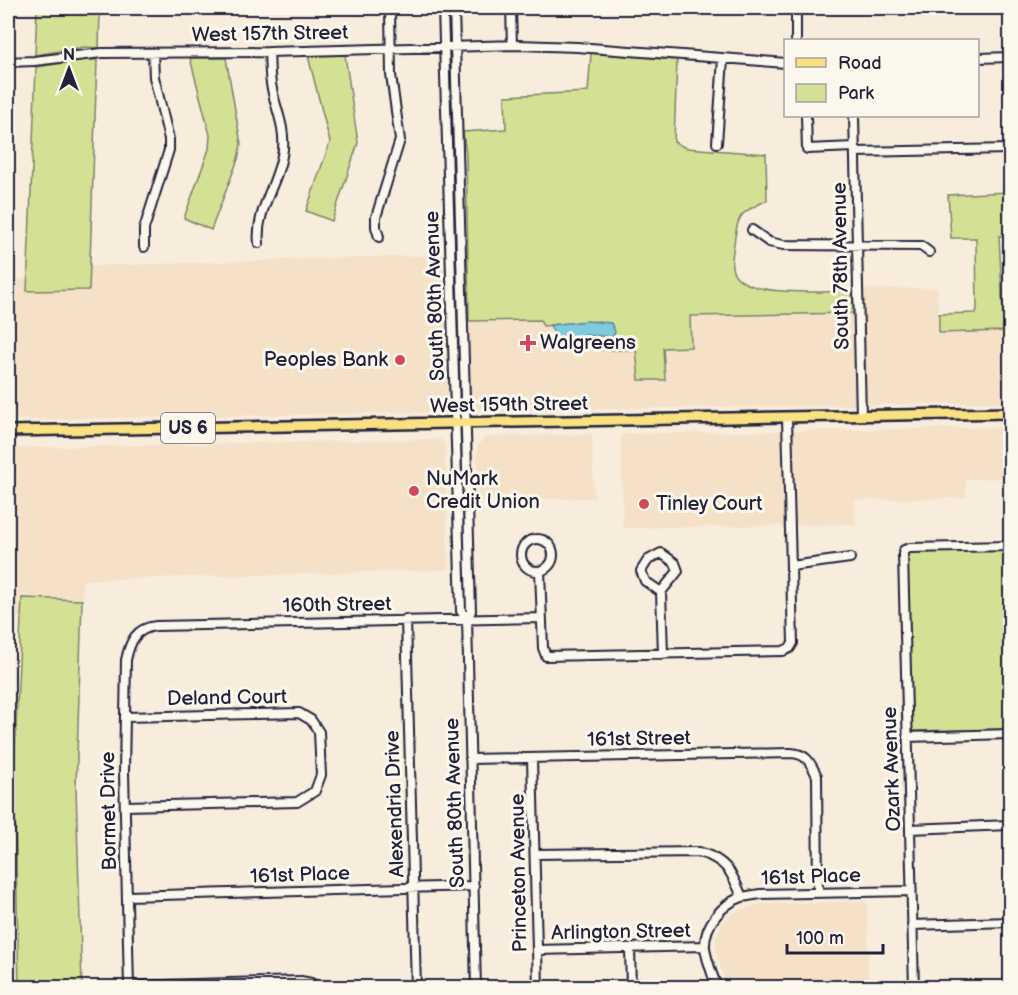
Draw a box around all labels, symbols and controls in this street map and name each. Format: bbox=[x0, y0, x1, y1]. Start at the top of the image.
street label: West 157th Street bbox=[192, 21, 348, 47]
north arrow bbox=[39, 39, 99, 99]
legend bbox=[784, 39, 979, 117]
text: N bbox=[63, 46, 75, 65]
text: Road bbox=[838, 53, 882, 74]
text: Park bbox=[838, 83, 874, 104]
street label: South 78th Avenue bbox=[828, 182, 854, 350]
street label: South 80th Avenue bbox=[420, 210, 450, 381]
place label: Walgreens bbox=[540, 331, 636, 355]
marker: Walgreens bbox=[521, 336, 535, 350]
place label: Peoples Bank bbox=[264, 348, 388, 372]
marker: Peoples Bank bbox=[393, 353, 407, 367]
street label: West 159th Street bbox=[430, 392, 588, 418]
road number: US 6 bbox=[161, 413, 215, 443]
place label: NuMark Credit Union bbox=[426, 467, 540, 514]
marker: NuMark Credit Union bbox=[407, 484, 421, 498]
place label: Tinley Court bbox=[656, 492, 762, 516]
marker: Tinley Court bbox=[637, 497, 651, 511]
street label: 160th Street bbox=[282, 592, 392, 618]
street label: Deland Court bbox=[167, 685, 287, 711]
street label: Ozark Avenue bbox=[878, 706, 906, 832]
street label: South 80th Avenue bbox=[440, 717, 470, 888]
street label: 161st Street bbox=[587, 726, 691, 752]
street label: Alexendria Drive bbox=[380, 730, 410, 878]
street label: Bormet Drive bbox=[96, 751, 122, 871]
street label: Princeton Avenue bbox=[506, 793, 532, 953]
street label: 161st Place bbox=[250, 861, 350, 889]
street label: 161st Place bbox=[761, 863, 861, 891]
scale bar bbox=[787, 917, 883, 955]
street label: Arlington Street bbox=[551, 919, 691, 945]
text: 100 m bbox=[796, 928, 844, 949]

